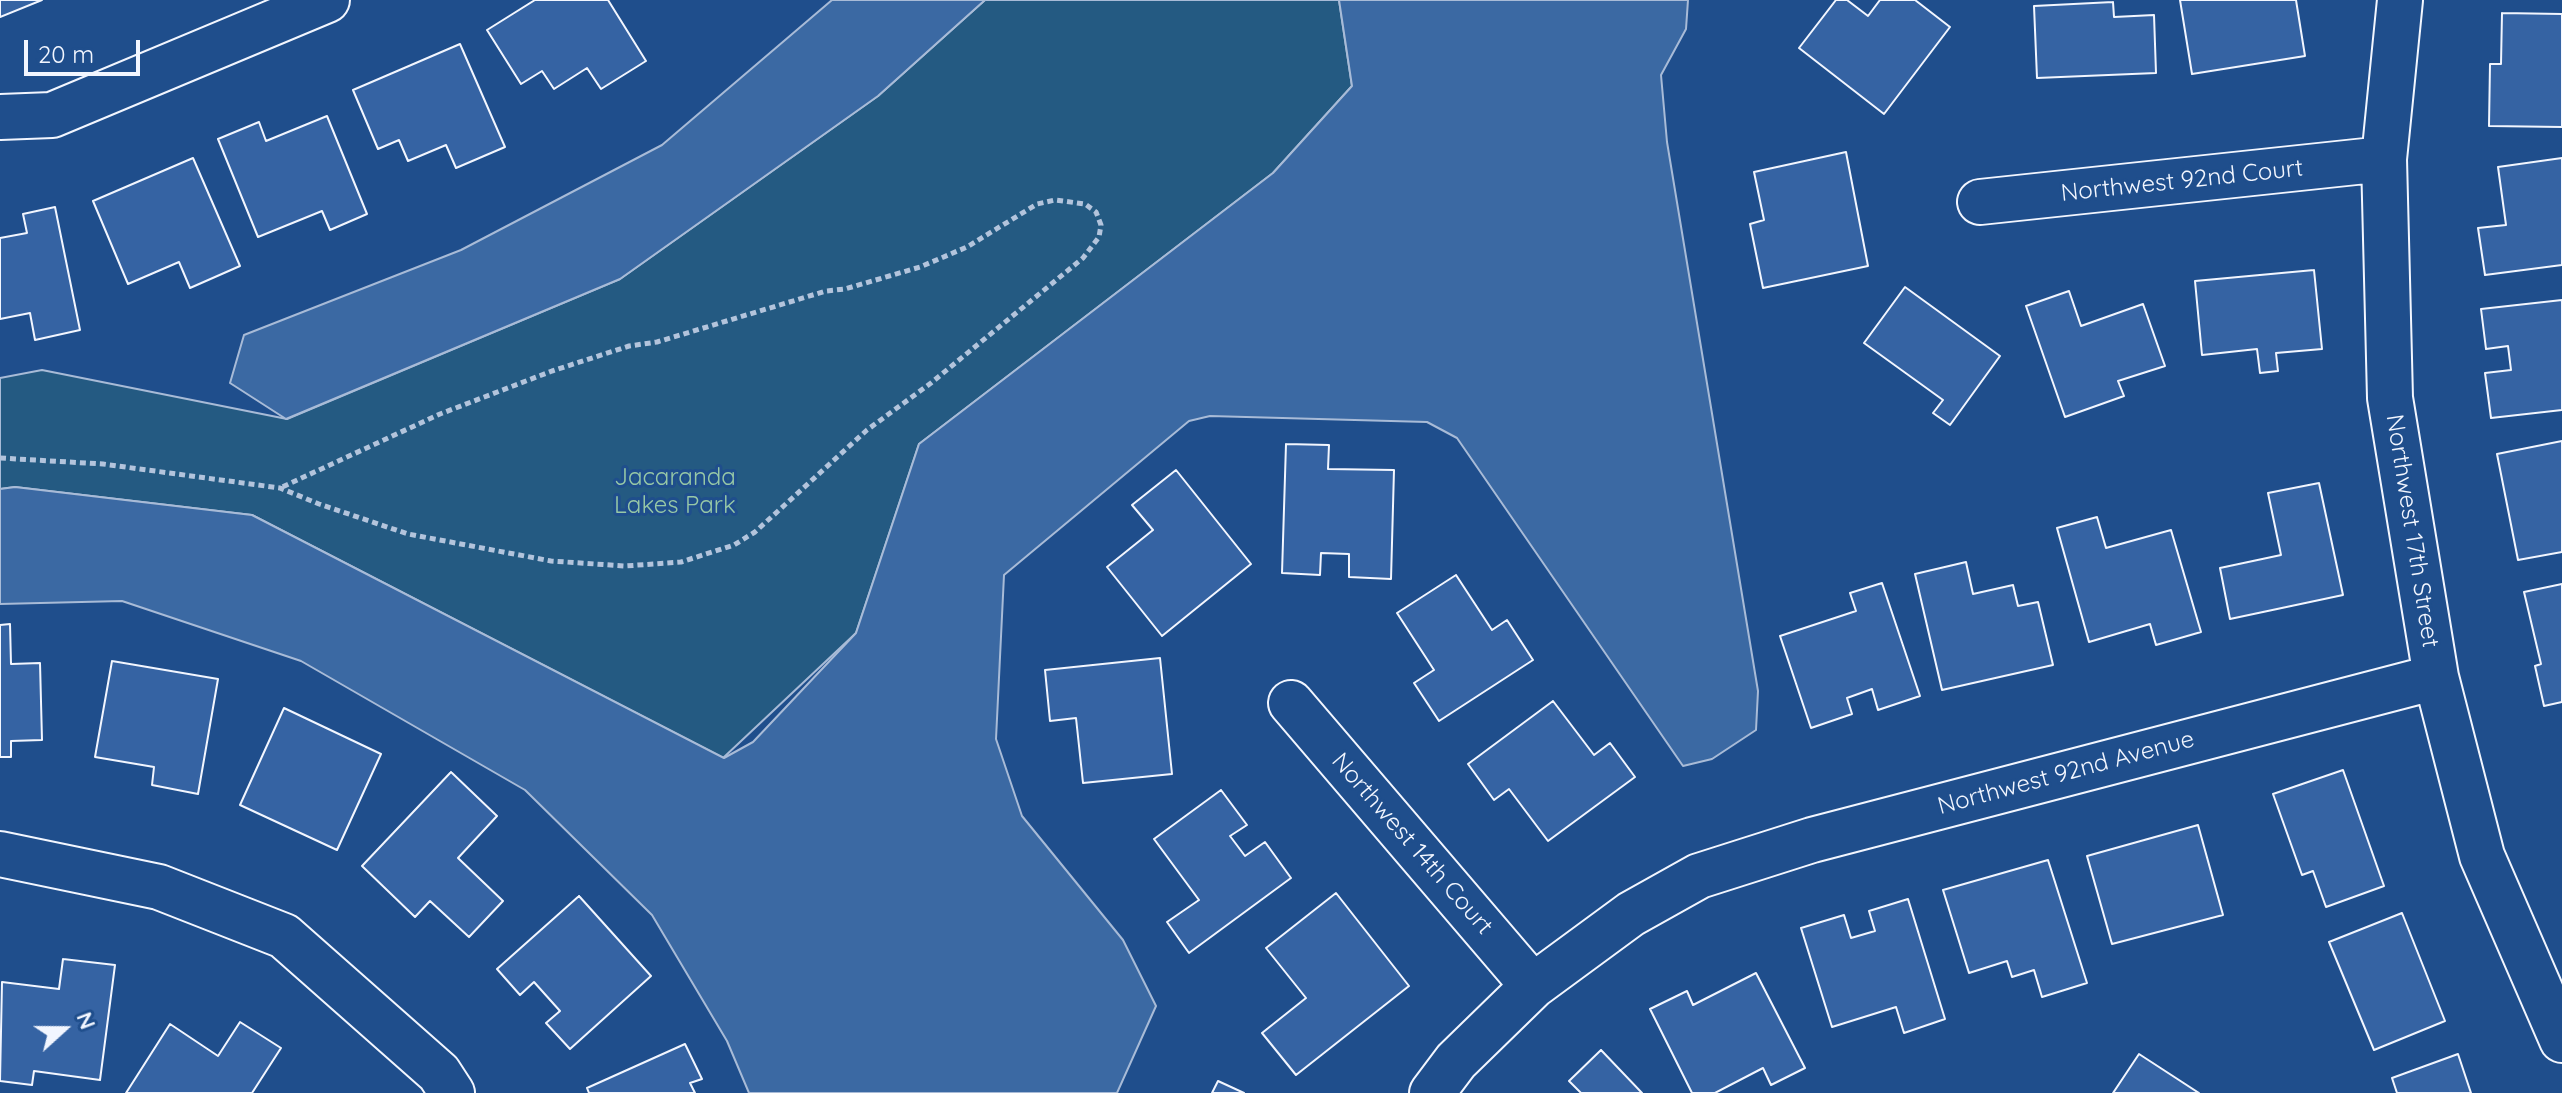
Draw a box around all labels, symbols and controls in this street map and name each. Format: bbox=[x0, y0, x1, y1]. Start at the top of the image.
scale bar bbox=[28, 24, 144, 74]
text: 20 m bbox=[38, 39, 94, 69]
street label: Northwest 92nd Court bbox=[2059, 154, 2305, 208]
street label: Northwest 17th Street bbox=[2379, 412, 2445, 650]
park label: Jacaranda Lakes Park bbox=[614, 464, 736, 520]
street label: Northwest 92nd Avenue bbox=[1935, 725, 2197, 821]
street label: Northwest 14th Court bbox=[1325, 747, 1499, 941]
north arrow bbox=[24, 989, 104, 1069]
text: N bbox=[70, 1008, 102, 1033]

